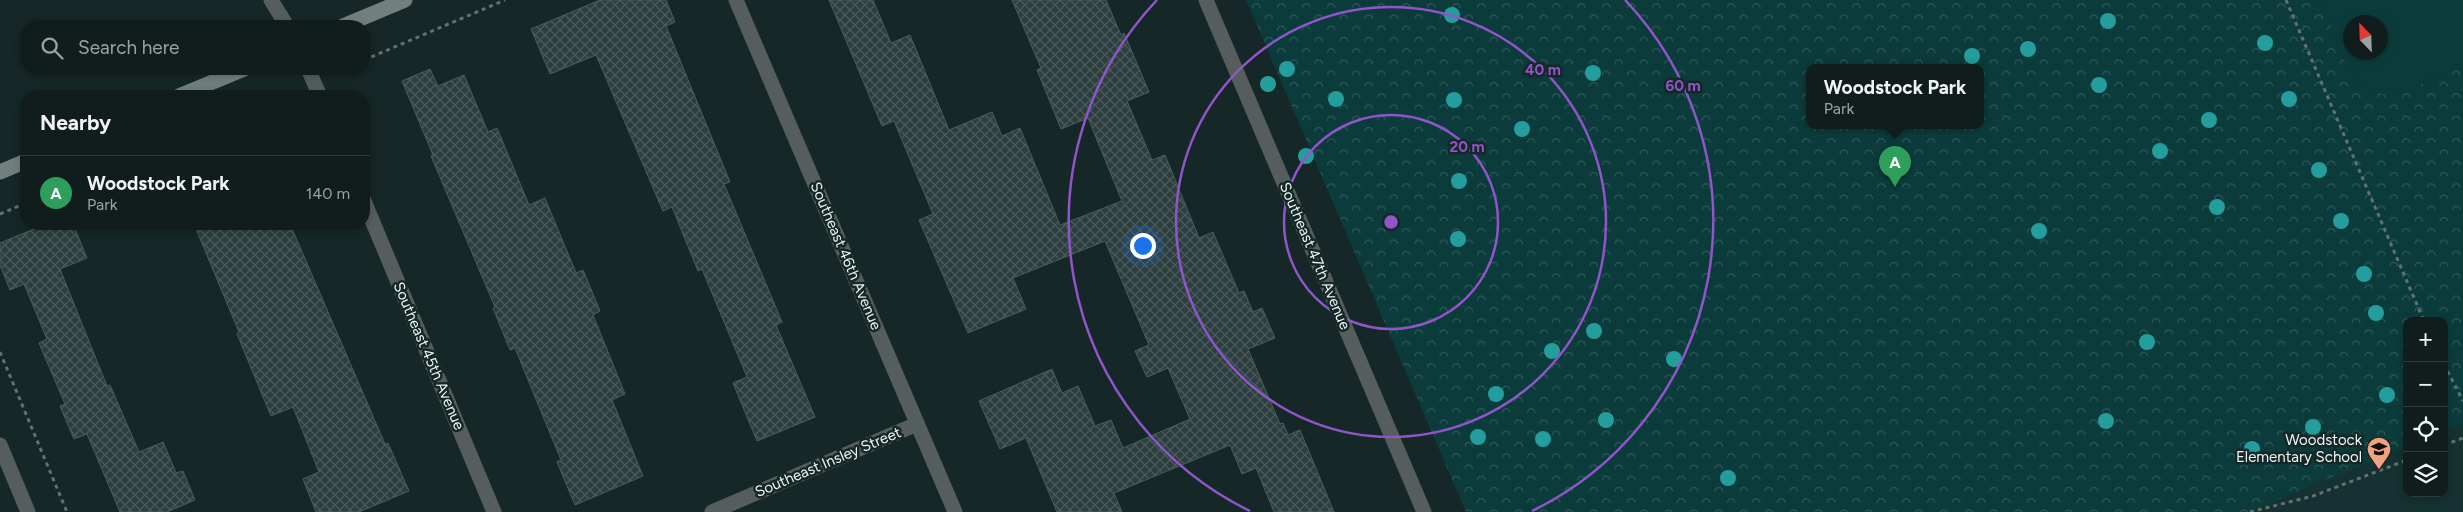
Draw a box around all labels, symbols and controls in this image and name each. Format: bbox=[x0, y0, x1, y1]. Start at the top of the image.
north arrow bbox=[2343, 15, 2388, 60]
search box bbox=[20, 20, 370, 75]
icon: search bbox=[38, 34, 66, 62]
text: Search here bbox=[78, 36, 180, 59]
text: 40 m bbox=[1525, 61, 1561, 79]
popup bbox=[1806, 64, 1984, 129]
text: Woodstock Park bbox=[1824, 76, 1966, 99]
text: 60 m bbox=[1665, 77, 1701, 95]
text: Park bbox=[1824, 99, 1854, 118]
text: Nearby bbox=[40, 110, 111, 135]
text: 20 m bbox=[1449, 138, 1485, 156]
pin: A bbox=[1879, 146, 1911, 187]
text: Woodstock Park bbox=[87, 172, 230, 195]
street label: Southeast 46th Avenue bbox=[807, 179, 885, 333]
street label: Southeast 47th Avenue bbox=[1276, 180, 1354, 332]
text: A bbox=[50, 184, 62, 203]
text: 140 m bbox=[306, 184, 350, 203]
text: Park bbox=[87, 195, 117, 214]
centre of rings bbox=[1382, 213, 1400, 231]
your location bbox=[1130, 233, 1156, 259]
street label: Southeast 45th Avenue bbox=[390, 279, 468, 433]
map controls bbox=[2403, 317, 2448, 497]
button: + bbox=[2403, 317, 2448, 362]
button: − bbox=[2403, 362, 2448, 407]
button: locate bbox=[2403, 407, 2448, 452]
street label: Southeast Insley Street bbox=[752, 423, 904, 501]
place label: Woodstock Elementary School bbox=[2236, 431, 2363, 466]
school or university icon: Woodstock Elementary School bbox=[2366, 436, 2392, 470]
button: layers bbox=[2403, 452, 2448, 497]

